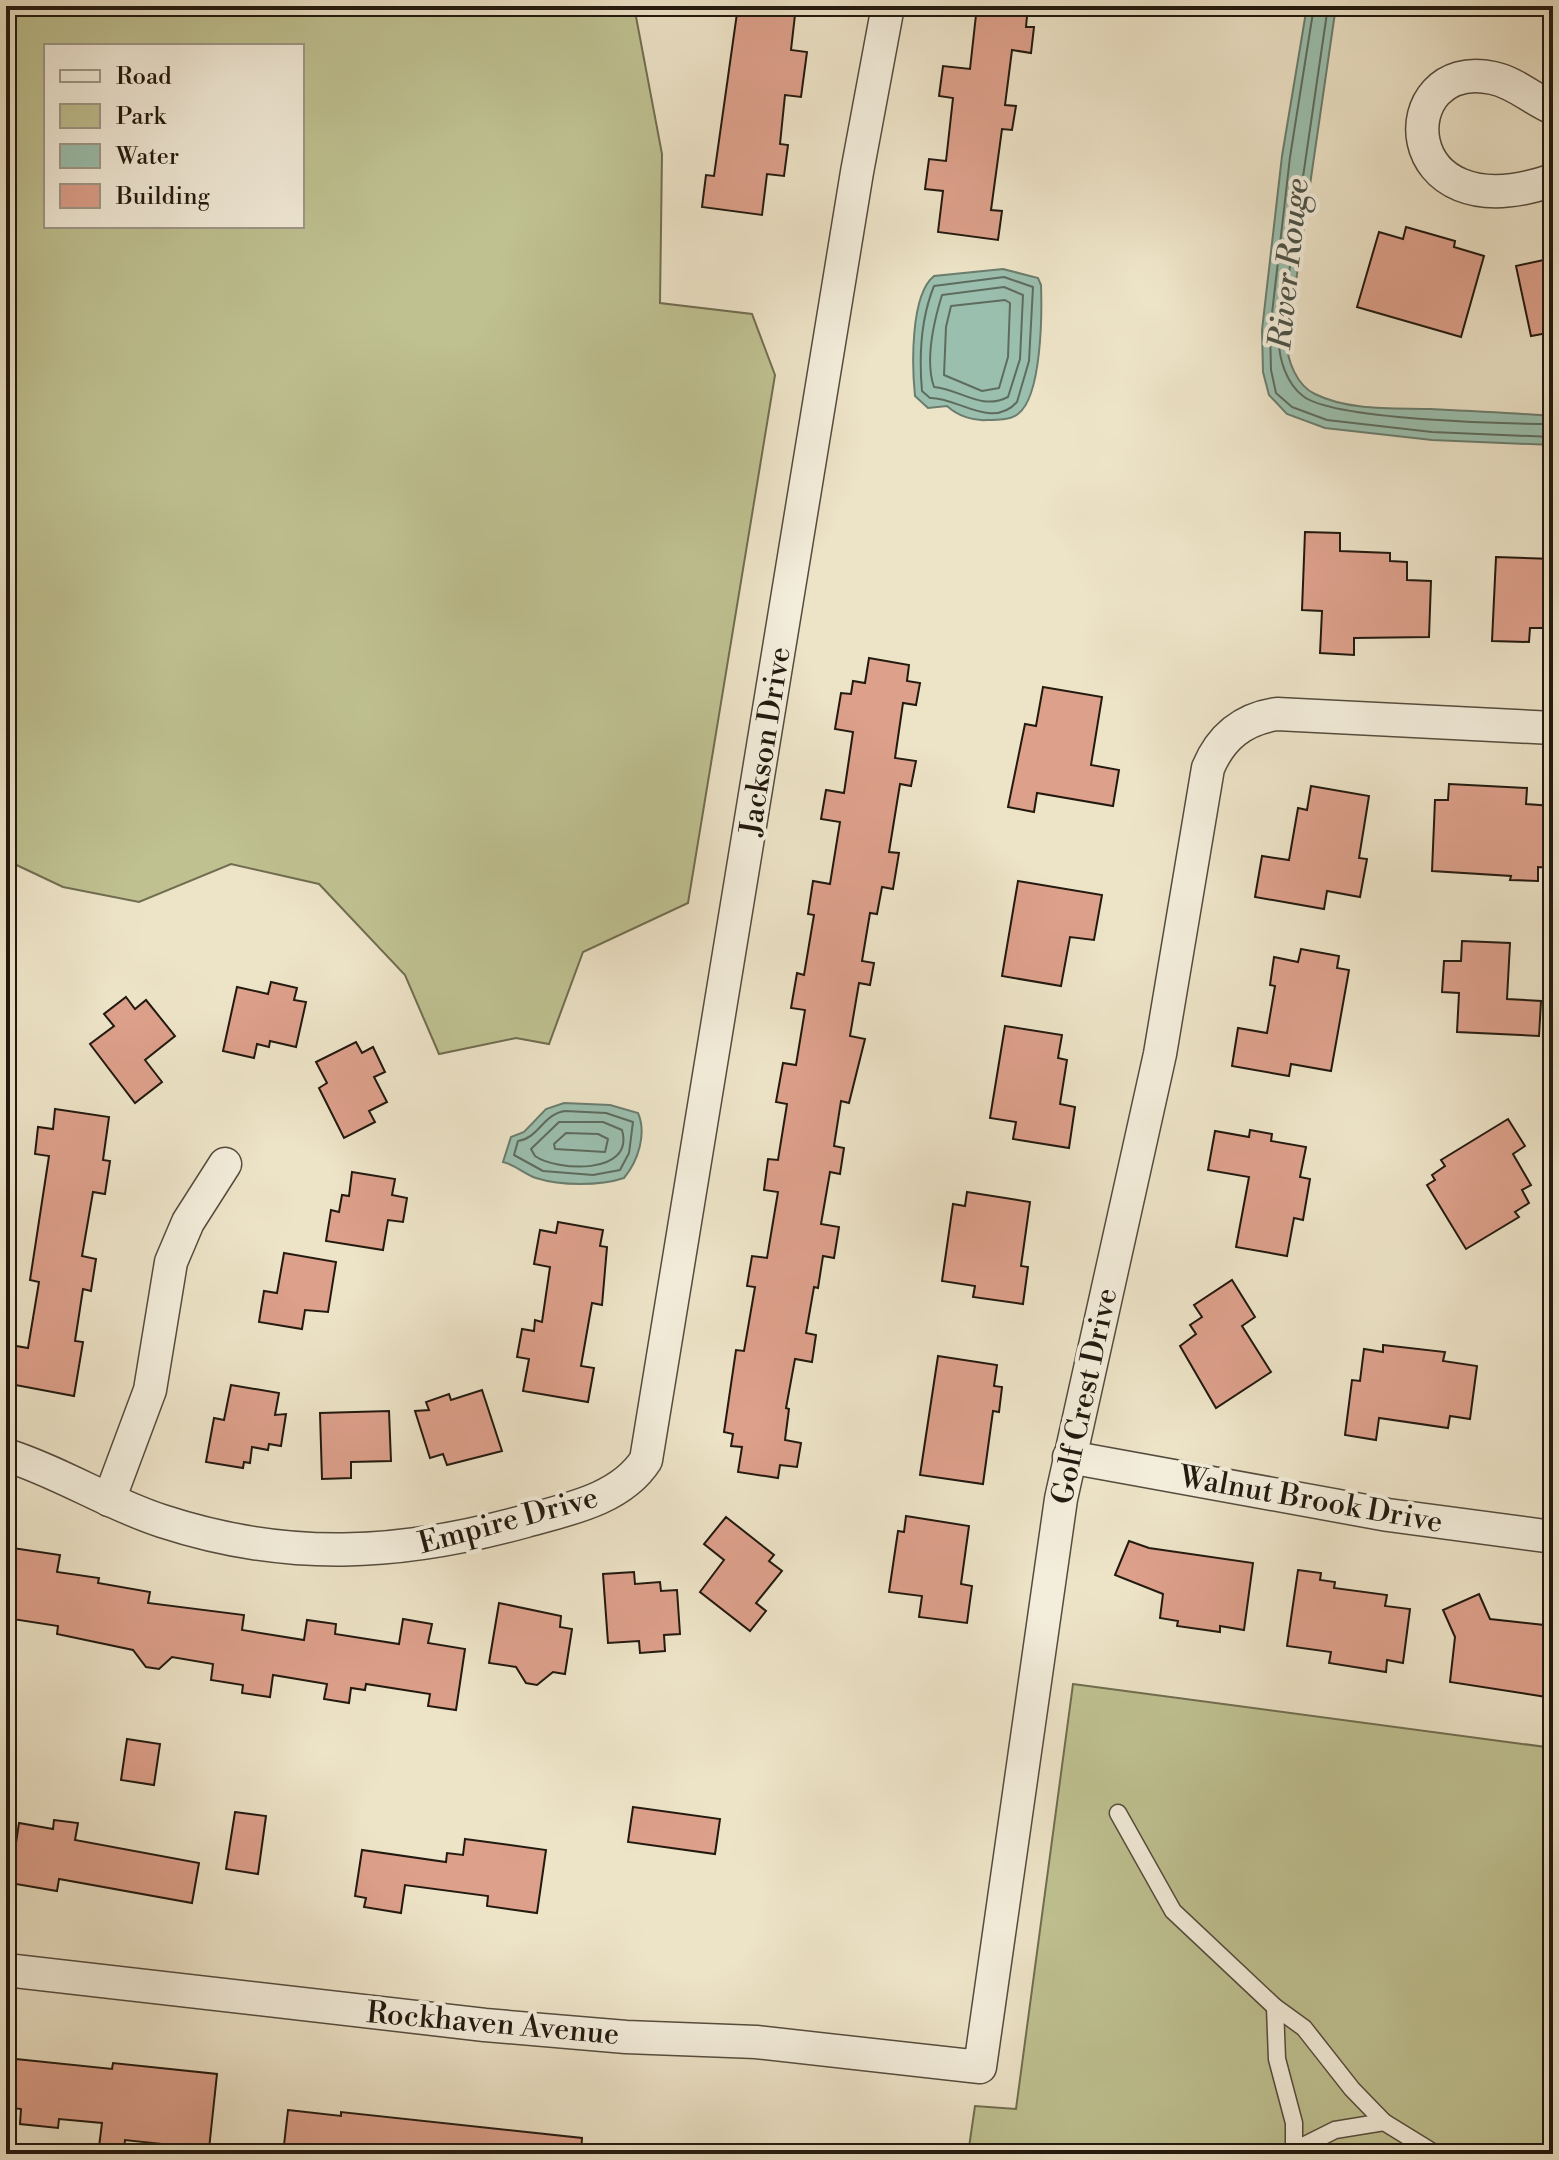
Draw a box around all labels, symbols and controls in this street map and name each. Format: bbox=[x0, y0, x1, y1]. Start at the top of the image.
legend bbox=[44, 44, 304, 228]
text: Road bbox=[116, 62, 172, 92]
text: Park bbox=[116, 102, 167, 132]
text: Water bbox=[115, 142, 179, 172]
water label: River Rouge bbox=[1260, 177, 1318, 353]
text: Building bbox=[115, 182, 210, 212]
street label: Jackson Drive bbox=[732, 644, 800, 839]
street label: Golf Crest Drive bbox=[1044, 1285, 1126, 1508]
street label: Walnut Brook Drive bbox=[1175, 1458, 1445, 1542]
street label: Empire Drive bbox=[414, 1479, 602, 1563]
street label: Rockhaven Avenue bbox=[365, 1994, 621, 2054]

